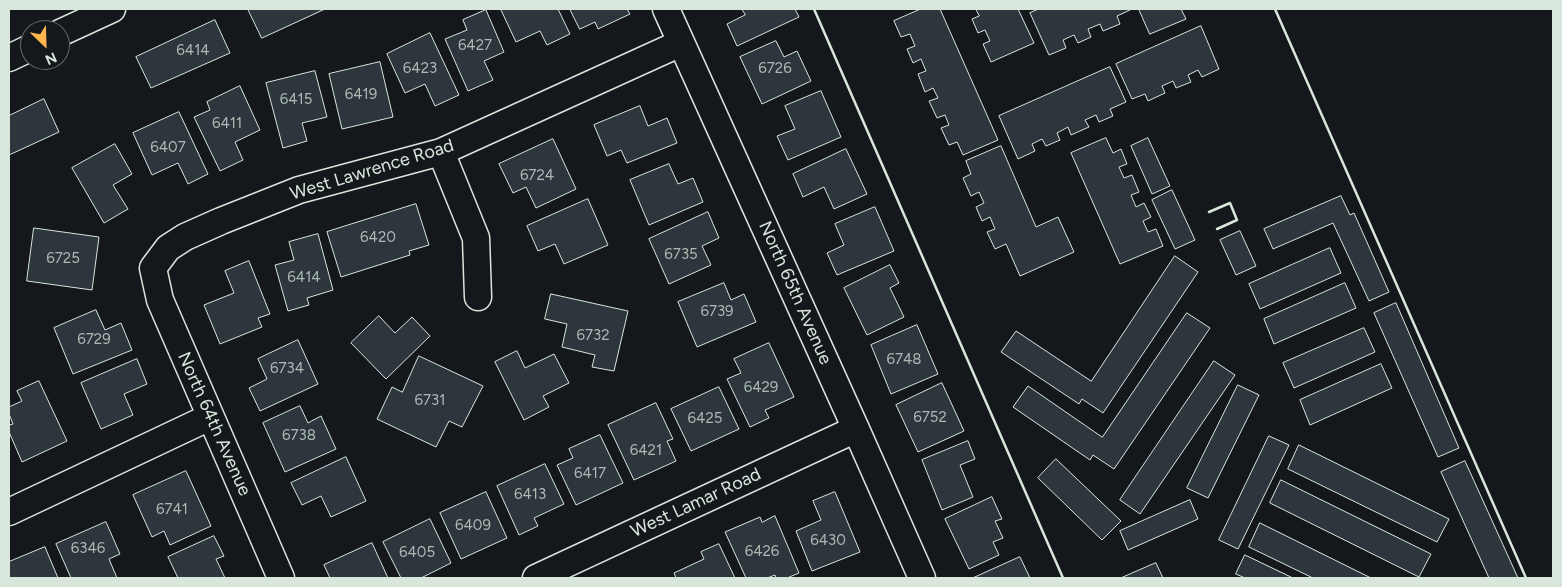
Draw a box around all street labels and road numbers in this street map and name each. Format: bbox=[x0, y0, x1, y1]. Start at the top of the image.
street label: West Lawrence Road bbox=[288, 135, 456, 205]
street label: North 65th Avenue bbox=[754, 218, 836, 368]
street label: North 64th Avenue bbox=[173, 349, 255, 499]
street label: West Lamar Road bbox=[628, 463, 764, 543]

